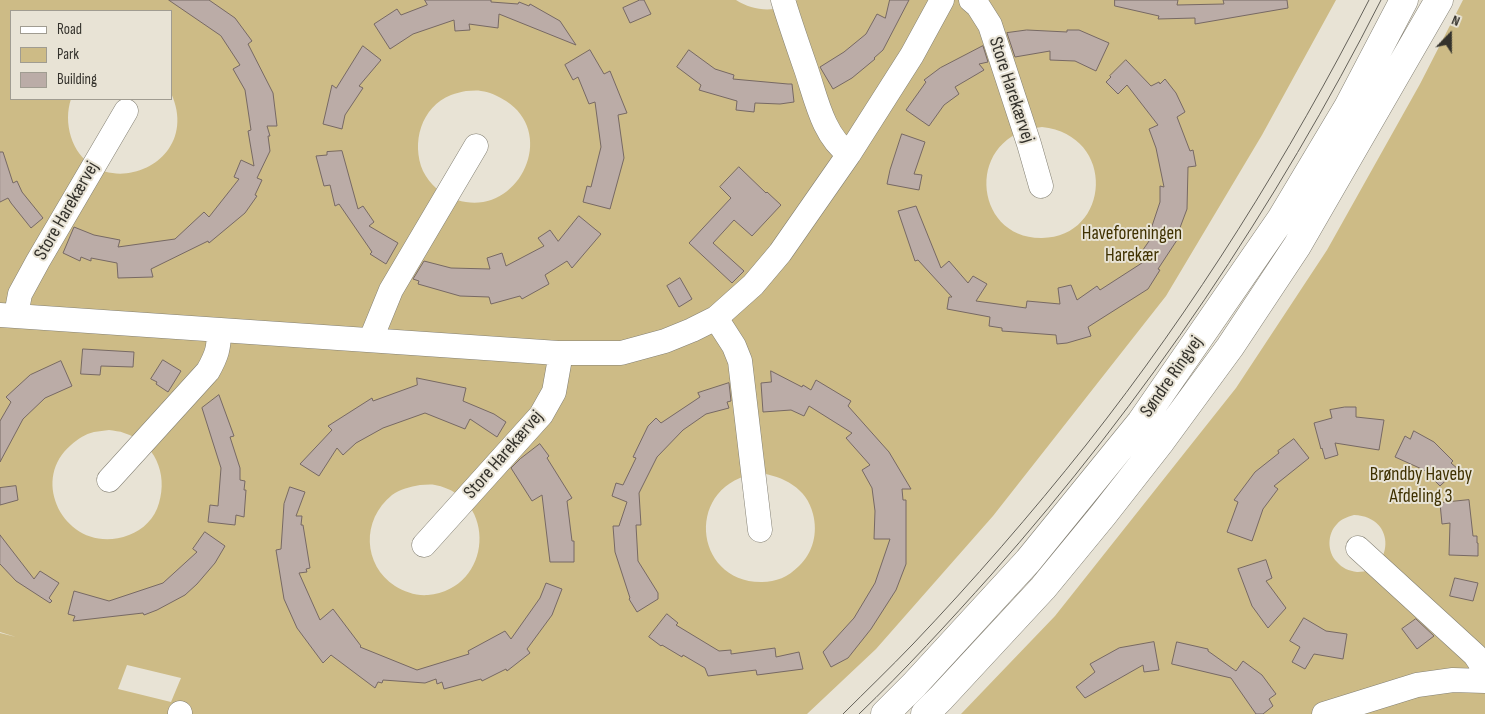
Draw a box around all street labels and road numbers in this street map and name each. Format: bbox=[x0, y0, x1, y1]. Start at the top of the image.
street label: Store Harekærvej bbox=[983, 34, 1039, 146]
street label: Store Harekærvej bbox=[30, 158, 104, 264]
street label: Søndre Ringvej bbox=[1136, 332, 1208, 422]
street label: Store Harekærvej bbox=[459, 406, 549, 504]

